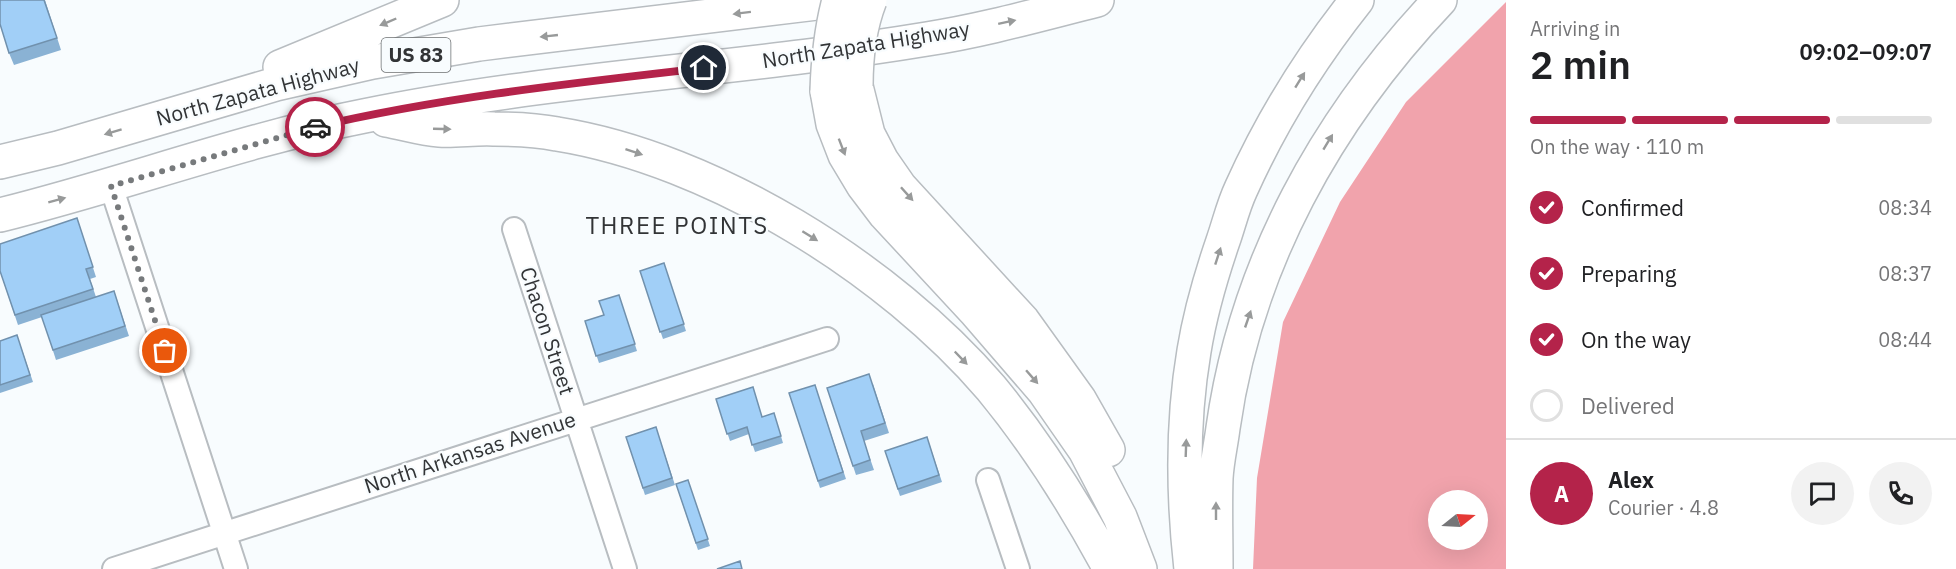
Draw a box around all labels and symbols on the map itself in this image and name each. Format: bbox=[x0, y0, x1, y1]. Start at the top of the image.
one-way arrow bbox=[733, 8, 752, 18]
street label: North Zapata Highway bbox=[760, 14, 972, 74]
one-way arrow bbox=[378, 17, 396, 27]
one-way arrow bbox=[998, 17, 1017, 27]
one-way arrow bbox=[539, 31, 558, 41]
road number: US 83 bbox=[382, 38, 450, 72]
pin bbox=[678, 42, 729, 93]
street label: North Zapata Highway bbox=[153, 50, 363, 132]
one-way arrow bbox=[1294, 72, 1305, 88]
courier bbox=[285, 97, 345, 157]
one-way arrow bbox=[432, 125, 451, 134]
one-way arrow bbox=[104, 128, 122, 137]
one-way arrow bbox=[1323, 134, 1334, 150]
one-way arrow bbox=[837, 138, 847, 156]
one-way arrow bbox=[625, 148, 643, 158]
one-way arrow bbox=[900, 186, 913, 201]
one-way arrow bbox=[48, 195, 66, 204]
district label: THREE POINTS bbox=[585, 209, 769, 241]
one-way arrow bbox=[802, 230, 818, 241]
one-way arrow bbox=[1214, 247, 1223, 265]
street label: Chacon Street bbox=[514, 263, 582, 398]
one-way arrow bbox=[1243, 310, 1253, 328]
pin bbox=[139, 325, 190, 376]
one-way arrow bbox=[954, 350, 968, 365]
one-way arrow bbox=[1025, 370, 1039, 385]
street label: North Arkansas Avenue bbox=[360, 405, 579, 499]
one-way arrow bbox=[1181, 438, 1191, 457]
north arrow bbox=[1428, 490, 1488, 550]
one-way arrow bbox=[1211, 501, 1221, 520]

